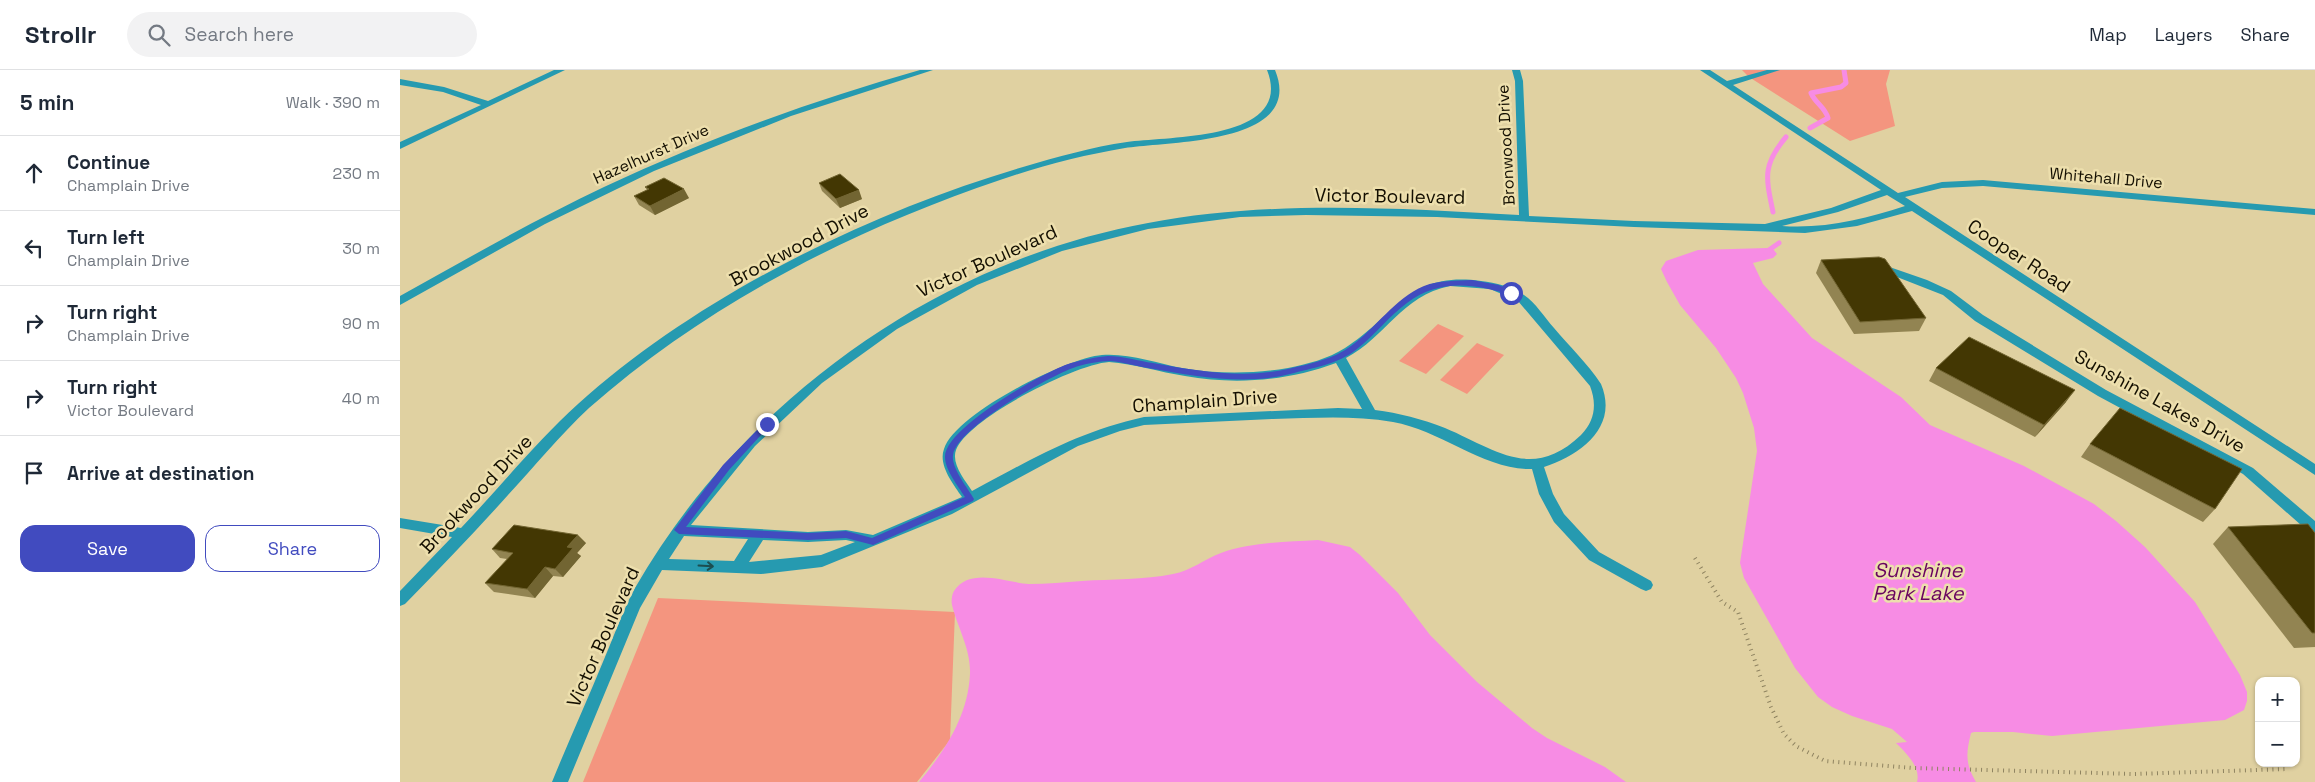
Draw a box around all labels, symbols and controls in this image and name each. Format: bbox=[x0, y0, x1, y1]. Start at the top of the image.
search box bbox=[127, 12, 477, 57]
text: Strollr bbox=[25, 19, 97, 50]
icon: search bbox=[145, 21, 173, 49]
text: Search here bbox=[185, 22, 294, 47]
text: Map bbox=[2089, 23, 2127, 46]
text: Layers bbox=[2155, 23, 2212, 46]
text: Share bbox=[2240, 23, 2290, 46]
street label: Bronwood Drive bbox=[1492, 84, 1520, 206]
text: 5 min bbox=[20, 89, 74, 116]
text: Walk · 390 m bbox=[286, 92, 380, 113]
street label: Hazelhurst Drive bbox=[590, 119, 712, 189]
text: Continue bbox=[67, 150, 150, 175]
icon: ahead bbox=[20, 159, 48, 187]
text: 230 m bbox=[333, 163, 380, 184]
street label: Whitehall Drive bbox=[2049, 163, 2163, 193]
text: Champlain Drive bbox=[67, 175, 190, 196]
street label: Victor Boulevard bbox=[1314, 182, 1466, 210]
street label: Brookwood Drive bbox=[725, 198, 873, 292]
street label: Cooper Road bbox=[1963, 213, 2075, 299]
street label: Victor Boulevard bbox=[913, 219, 1061, 303]
text: Turn left bbox=[67, 225, 145, 250]
icon: left bbox=[20, 234, 48, 262]
text: 30 m bbox=[342, 238, 380, 259]
text: Champlain Drive bbox=[67, 250, 190, 271]
route start bbox=[1500, 282, 1523, 305]
text: Turn right bbox=[67, 300, 157, 325]
icon: right bbox=[20, 309, 48, 337]
text: 90 m bbox=[342, 313, 380, 334]
text: Champlain Drive bbox=[67, 325, 190, 346]
street label: Sunshine Lakes Drive bbox=[2070, 344, 2250, 458]
text: Turn right bbox=[67, 375, 157, 400]
street label: Champlain Drive bbox=[1131, 383, 1279, 419]
icon: right bbox=[20, 384, 48, 412]
text: 40 m bbox=[342, 388, 380, 409]
text: Victor Boulevard bbox=[67, 400, 194, 421]
route end bbox=[756, 413, 779, 436]
street label: Brookwood Drive bbox=[414, 429, 538, 559]
icon: arrive bbox=[20, 459, 48, 487]
text: Arrive at destination bbox=[67, 461, 255, 486]
button: Save bbox=[20, 525, 195, 572]
button: Share bbox=[205, 525, 380, 572]
water label: Sunshine Park Lake bbox=[1872, 557, 1965, 606]
one-way arrow bbox=[698, 561, 714, 570]
street label: Victor Boulevard bbox=[561, 563, 645, 711]
map controls bbox=[2255, 677, 2300, 767]
button: + bbox=[2255, 677, 2300, 722]
button: − bbox=[2255, 722, 2300, 767]

